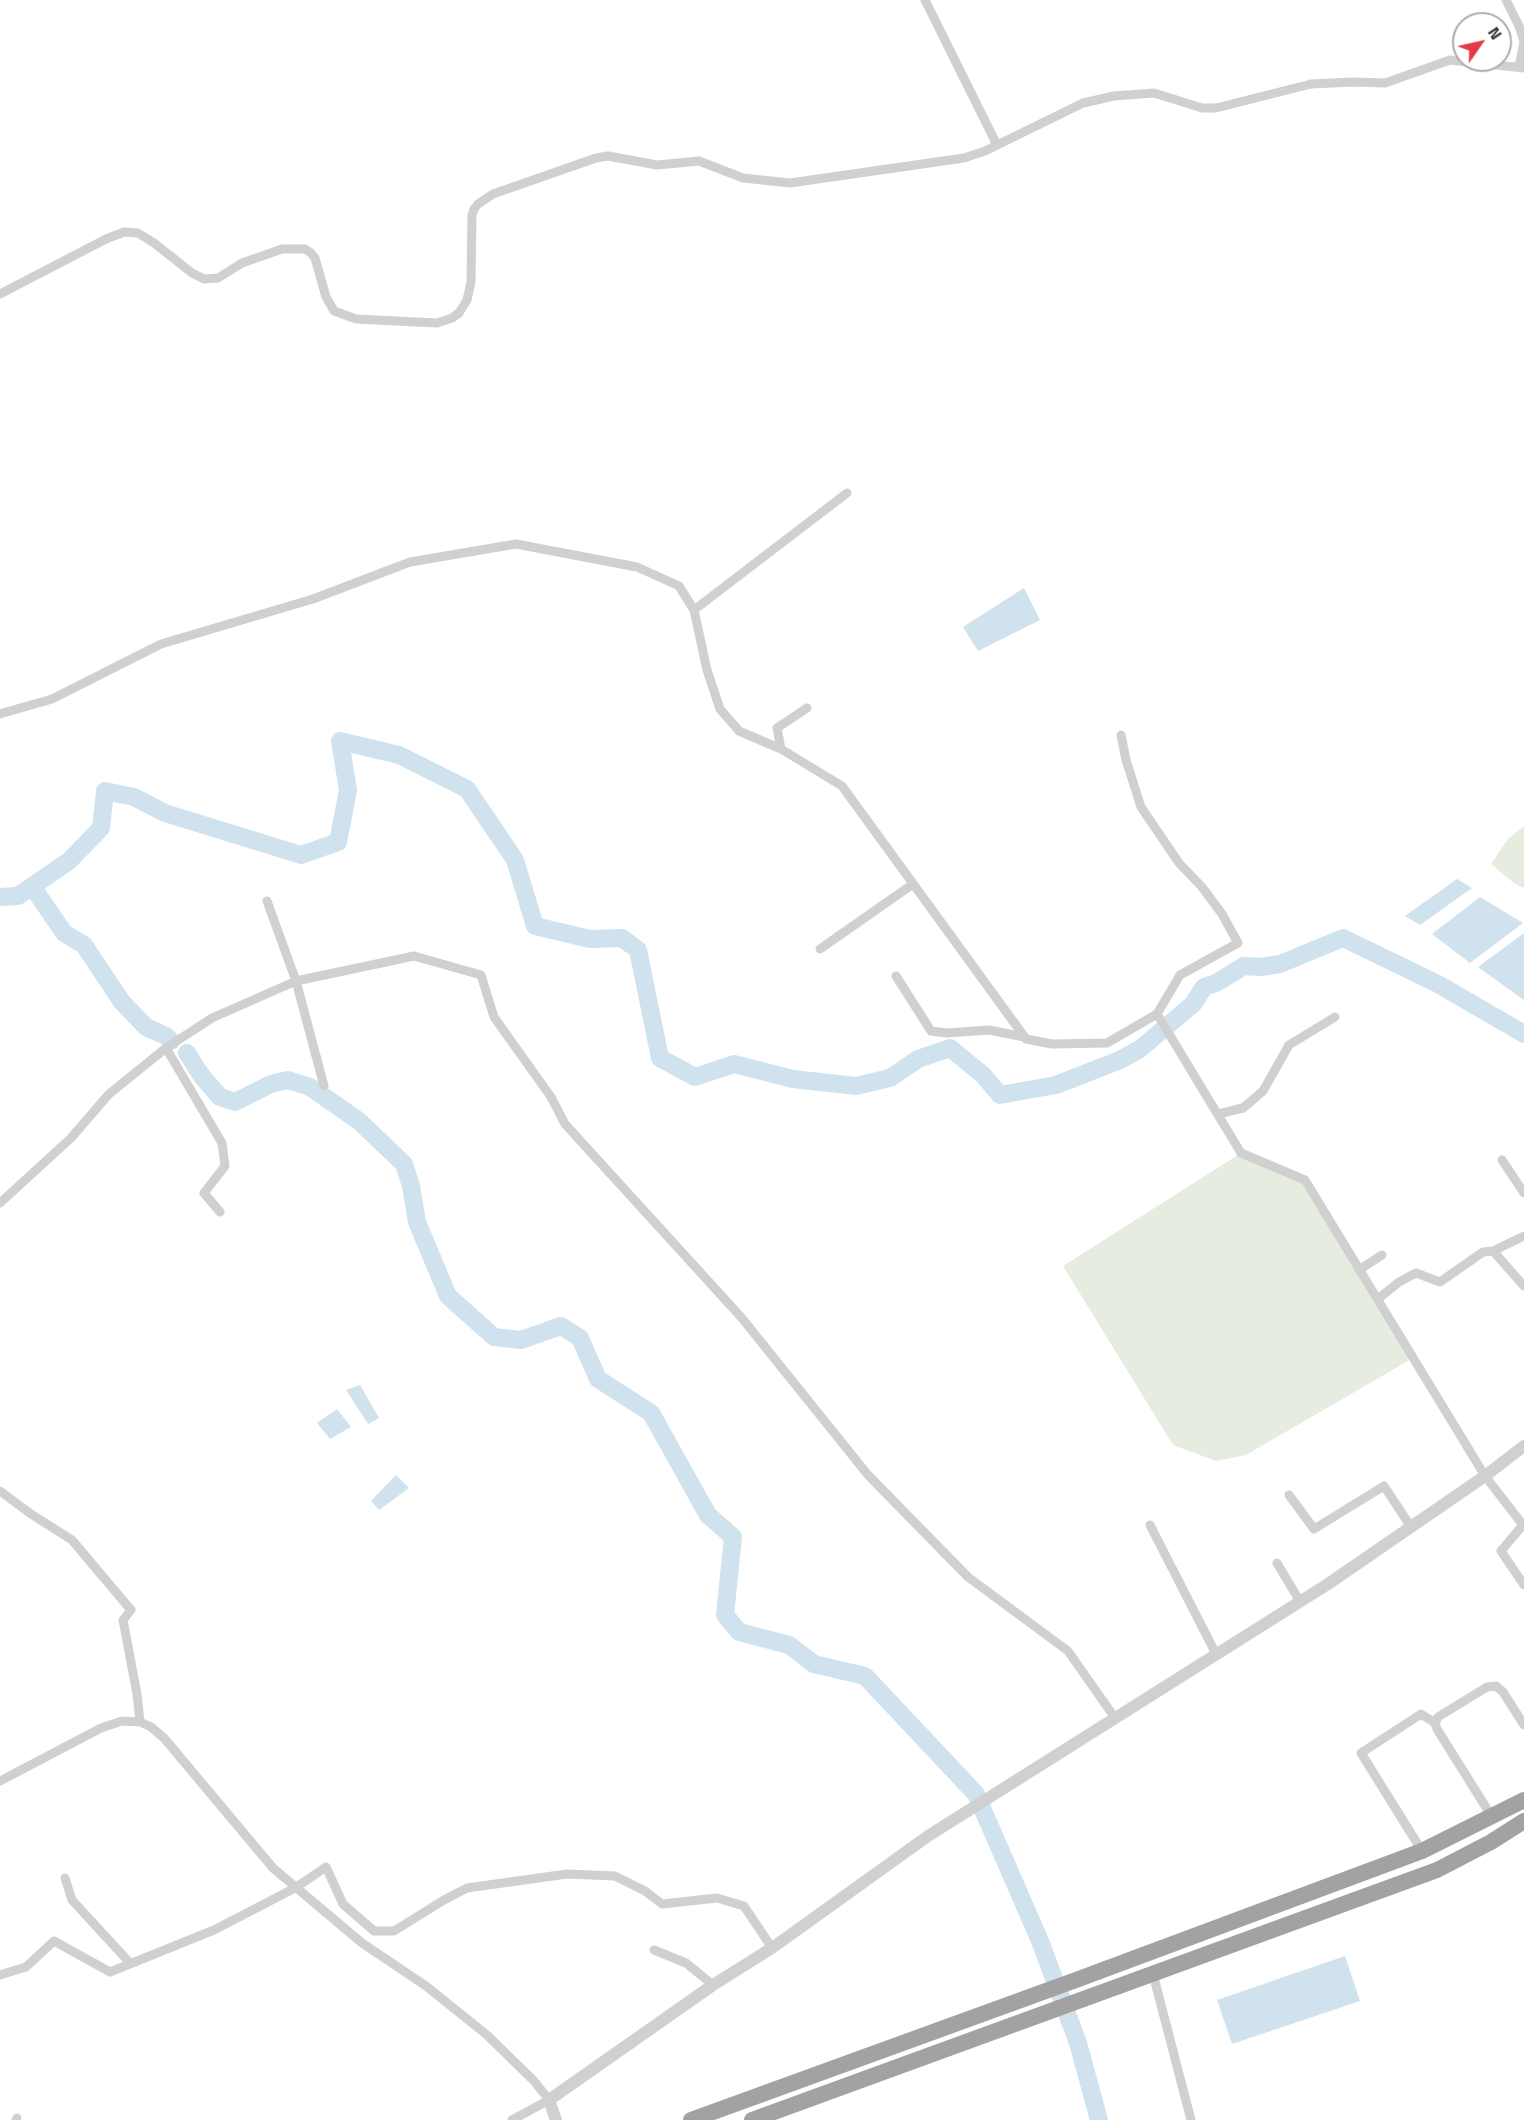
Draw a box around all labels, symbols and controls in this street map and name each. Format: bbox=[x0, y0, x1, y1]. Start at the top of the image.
north arrow bbox=[1452, 12, 1512, 72]
text: N bbox=[1482, 22, 1508, 44]

